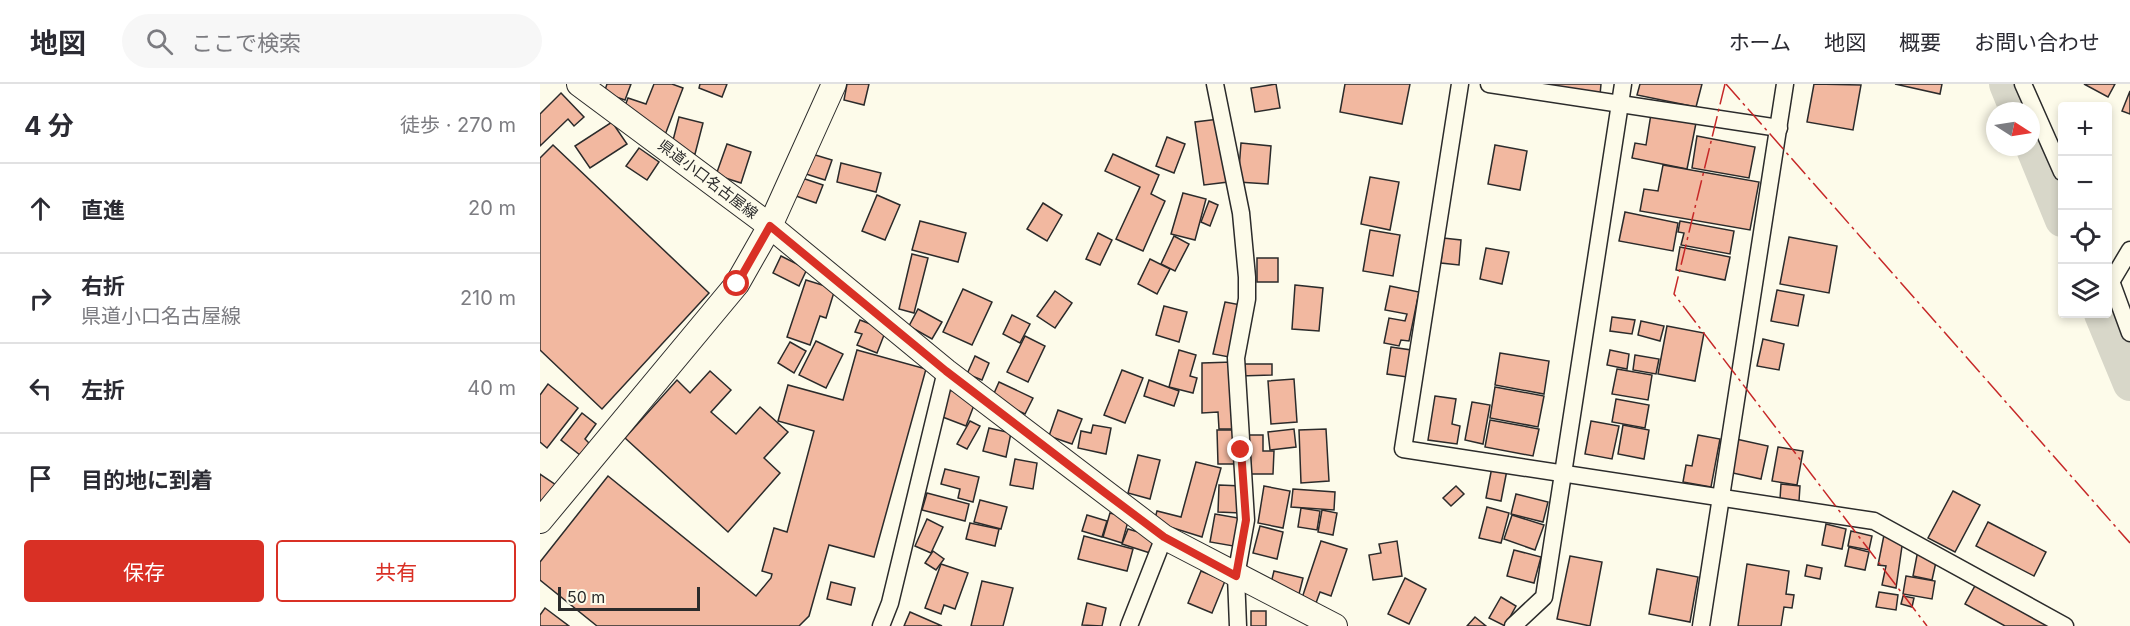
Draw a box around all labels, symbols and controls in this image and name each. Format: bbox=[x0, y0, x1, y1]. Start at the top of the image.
search box bbox=[122, 14, 542, 68]
icon: search bbox=[143, 25, 176, 58]
text: 地図 bbox=[30, 26, 86, 60]
text: ここで検索 bbox=[191, 30, 301, 56]
text: ホーム bbox=[1729, 30, 1791, 55]
text: 地図 bbox=[1824, 30, 1866, 55]
text: 概要 bbox=[1899, 30, 1941, 55]
text: お問い合わせ bbox=[1974, 30, 2100, 55]
north arrow bbox=[1986, 102, 2040, 156]
map controls bbox=[2058, 102, 2112, 318]
button: + bbox=[2058, 102, 2112, 156]
text: 4 分 bbox=[24, 110, 74, 141]
text: 徒歩 · 270 m bbox=[400, 113, 516, 137]
street label: 県道小口名古屋線 bbox=[654, 135, 762, 223]
button: − bbox=[2058, 156, 2112, 210]
icon: ahead bbox=[24, 192, 57, 225]
text: 20 m bbox=[468, 196, 516, 220]
text: 直進 bbox=[81, 197, 125, 223]
button: locate bbox=[2058, 210, 2112, 264]
button: layers bbox=[2058, 264, 2112, 318]
route start bbox=[723, 270, 749, 296]
text: 右折 bbox=[81, 273, 125, 299]
icon: right bbox=[24, 282, 57, 315]
text: 210 m bbox=[460, 286, 516, 310]
text: 県道小口名古屋線 bbox=[81, 304, 241, 328]
icon: left bbox=[24, 372, 57, 405]
text: 40 m bbox=[467, 376, 516, 400]
text: 左折 bbox=[81, 377, 125, 403]
route end bbox=[1227, 436, 1253, 462]
icon: arrive bbox=[24, 462, 57, 495]
text: 目的地に到着 bbox=[81, 467, 213, 493]
button: 保存 bbox=[24, 540, 264, 602]
button: 共有 bbox=[276, 540, 516, 602]
scale bar bbox=[558, 584, 700, 612]
text: 50 m bbox=[567, 587, 605, 607]

